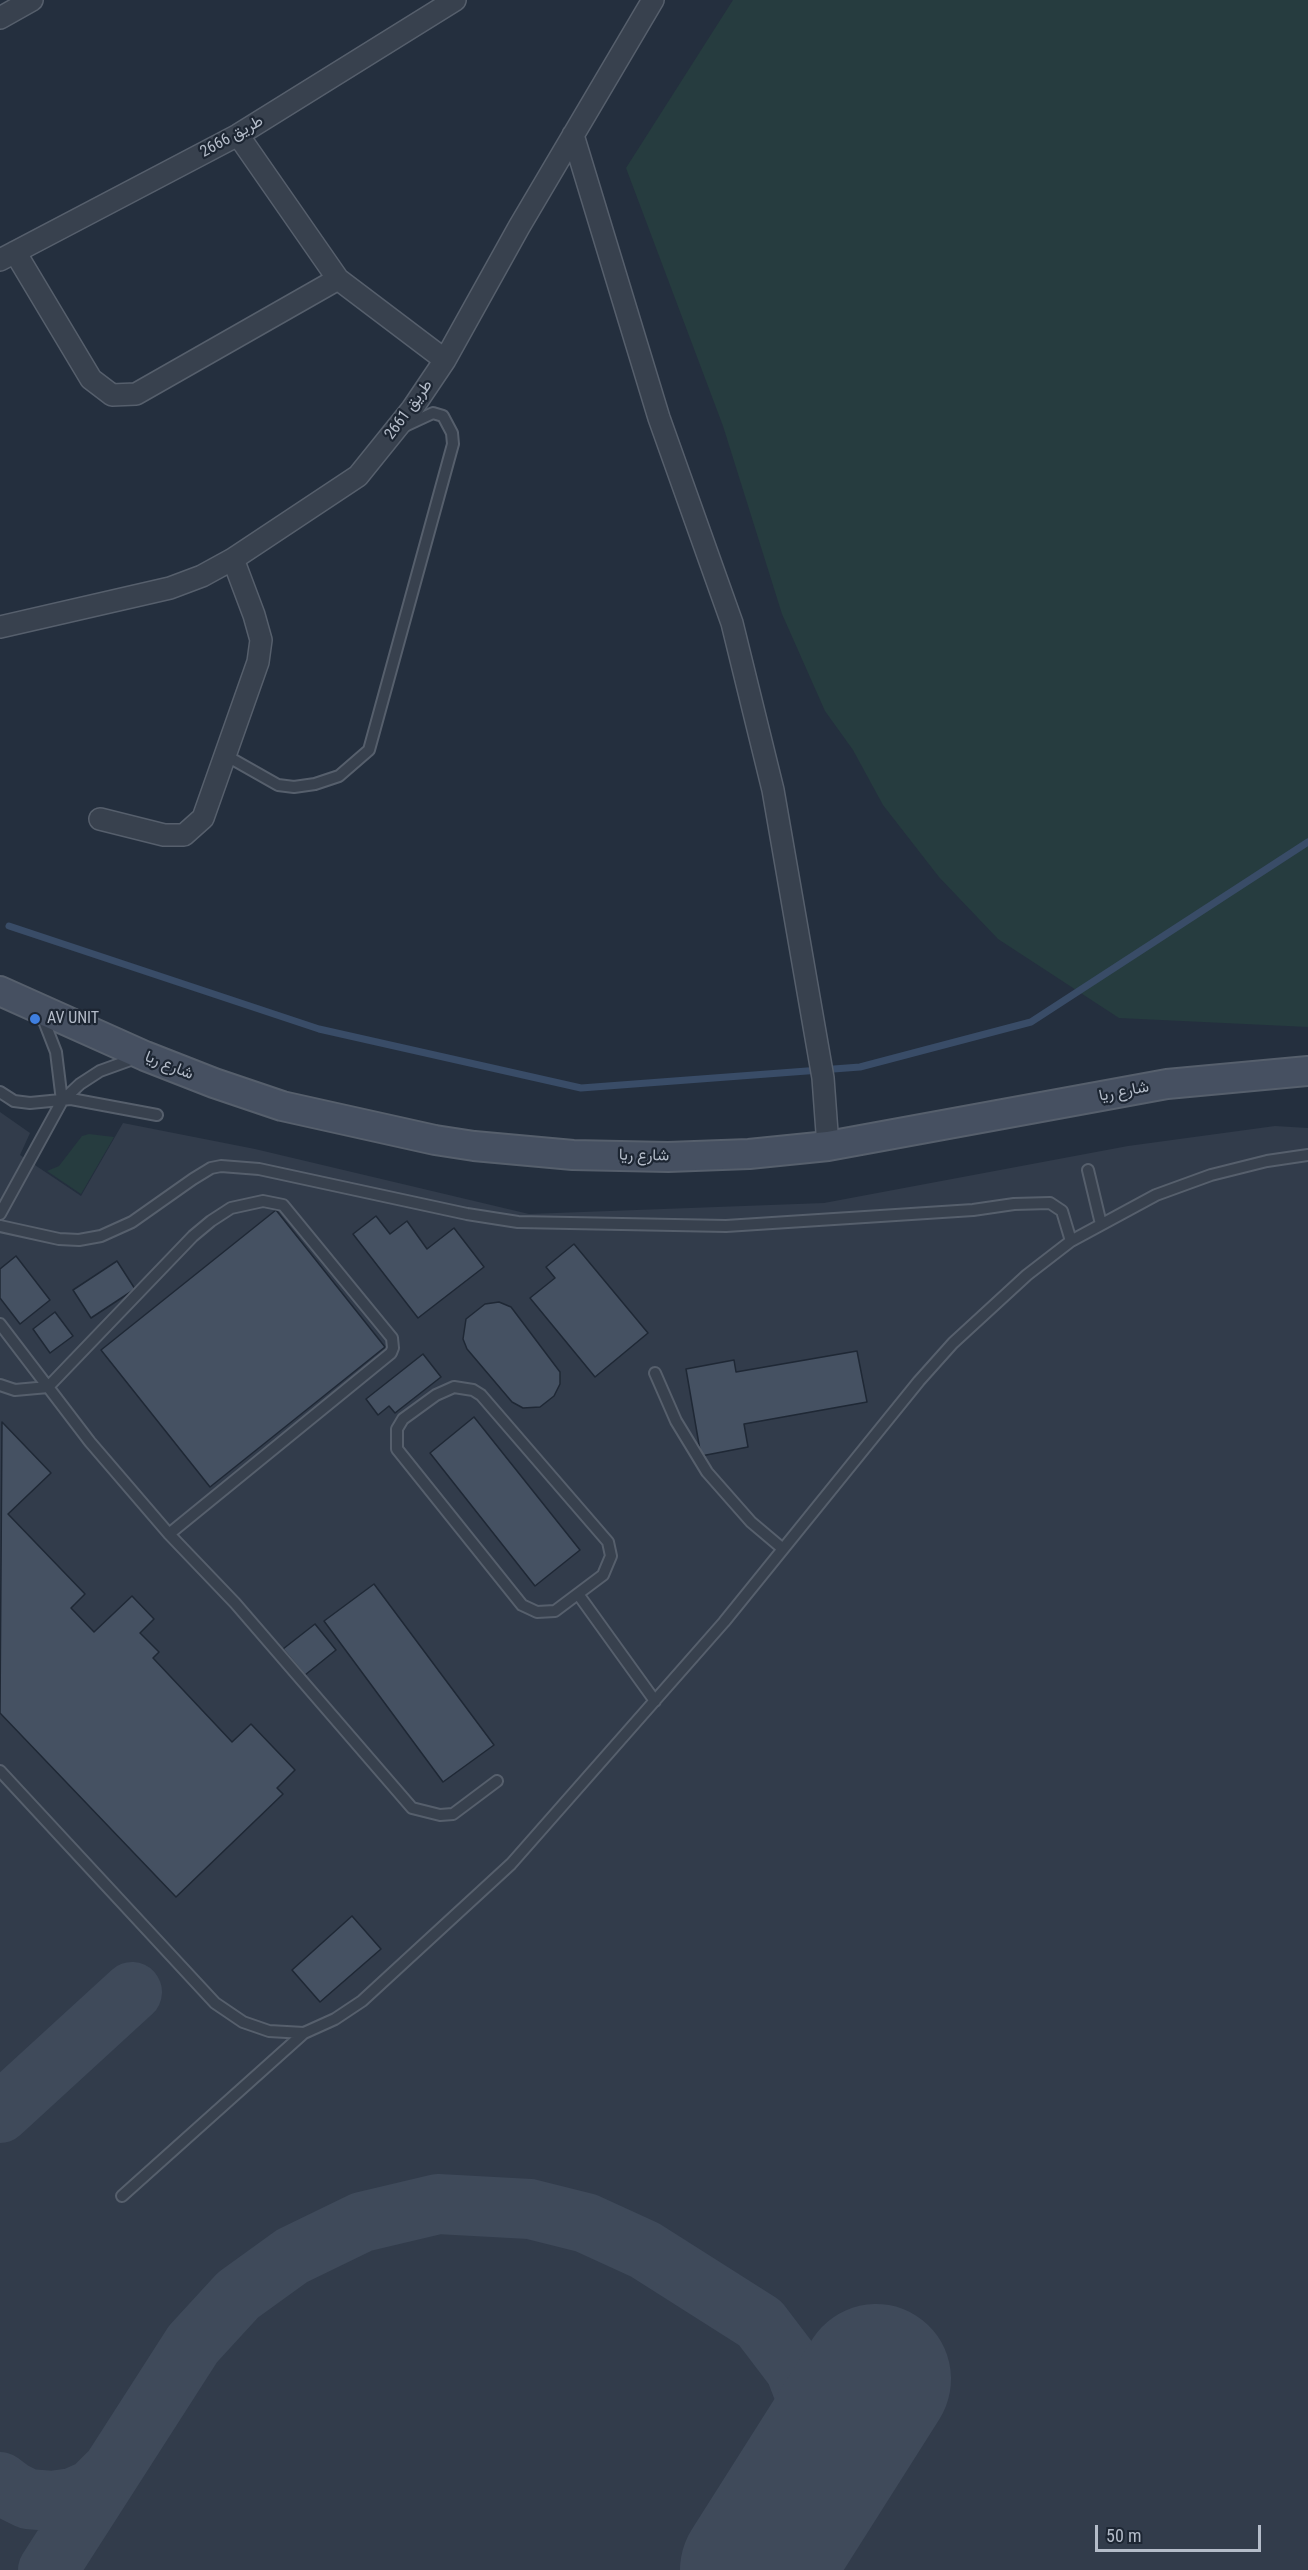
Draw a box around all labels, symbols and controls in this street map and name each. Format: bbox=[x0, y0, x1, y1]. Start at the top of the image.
street label: طريق 2666 bbox=[197, 112, 267, 162]
street label: طريق 2661 bbox=[381, 376, 437, 444]
place label: AV UNIT bbox=[47, 1009, 99, 1029]
marker: AV UNIT bbox=[28, 1012, 42, 1026]
street label: شارع ريا bbox=[142, 1048, 196, 1084]
street label: شارع ريا bbox=[1097, 1078, 1151, 1106]
street label: شارع ريا bbox=[619, 1146, 669, 1166]
scale bar bbox=[1098, 2513, 1264, 2551]
text: 50 m bbox=[1106, 2525, 1141, 2546]

